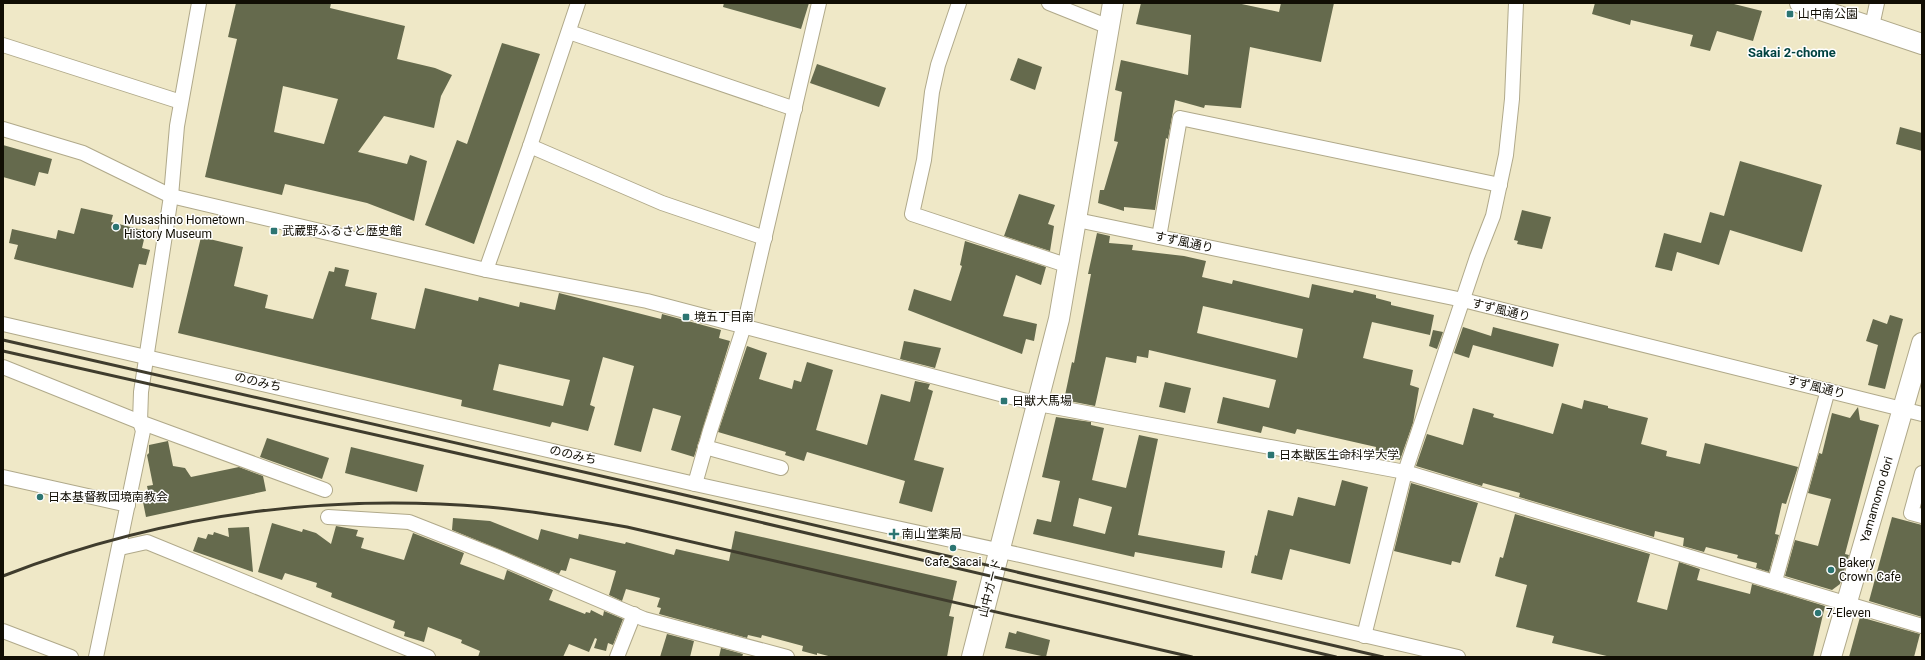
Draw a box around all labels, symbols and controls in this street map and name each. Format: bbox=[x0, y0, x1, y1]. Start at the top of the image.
place label: 山中南公園 bbox=[1798, 7, 1858, 21]
marker: 山中南公園 bbox=[1785, 9, 1795, 19]
district label: Sakai 2-chome bbox=[1748, 45, 1836, 60]
place label: Musashino Hometown History Museum bbox=[124, 213, 245, 241]
marker: Musashino Hometown History Museum bbox=[111, 222, 121, 232]
place label: 武蔵野ふるさと歴史館 bbox=[282, 224, 402, 238]
marker: 武蔵野ふるさと歴史館 bbox=[269, 226, 279, 236]
street label: すず風通り bbox=[1153, 229, 1215, 255]
street label: すず風通り bbox=[1470, 296, 1532, 324]
place label: 境五丁目南 bbox=[694, 310, 754, 324]
marker: 境五丁目南 bbox=[681, 312, 691, 322]
street label: ののみち bbox=[233, 370, 283, 394]
street label: すず風通り bbox=[1785, 373, 1847, 401]
place label: 日獣大馬場 bbox=[1012, 394, 1072, 408]
marker: 日獣大馬場 bbox=[999, 396, 1009, 406]
street label: ののみち bbox=[548, 443, 598, 467]
place label: 日本獣医生命科学大学 bbox=[1279, 448, 1399, 462]
marker: 日本獣医生命科学大学 bbox=[1266, 450, 1276, 460]
street label: Yamamomo dori bbox=[1858, 455, 1896, 544]
place label: 日本基督教団境南教会 bbox=[48, 490, 168, 504]
marker: 日本基督教団境南教会 bbox=[35, 492, 45, 502]
place label: 南山堂薬局 bbox=[902, 527, 962, 541]
marker: 南山堂薬局 bbox=[889, 529, 899, 539]
marker: Cafe Sacai bbox=[948, 543, 958, 553]
place label: Cafe Sacai bbox=[924, 555, 982, 569]
place label: Bakery Crown Cafe bbox=[1839, 556, 1901, 584]
street label: 山中ガード bbox=[976, 557, 1004, 619]
marker: Bakery Crown Cafe bbox=[1826, 565, 1836, 575]
place label: 7-Eleven bbox=[1826, 606, 1871, 620]
marker: 7-Eleven bbox=[1813, 608, 1823, 618]

